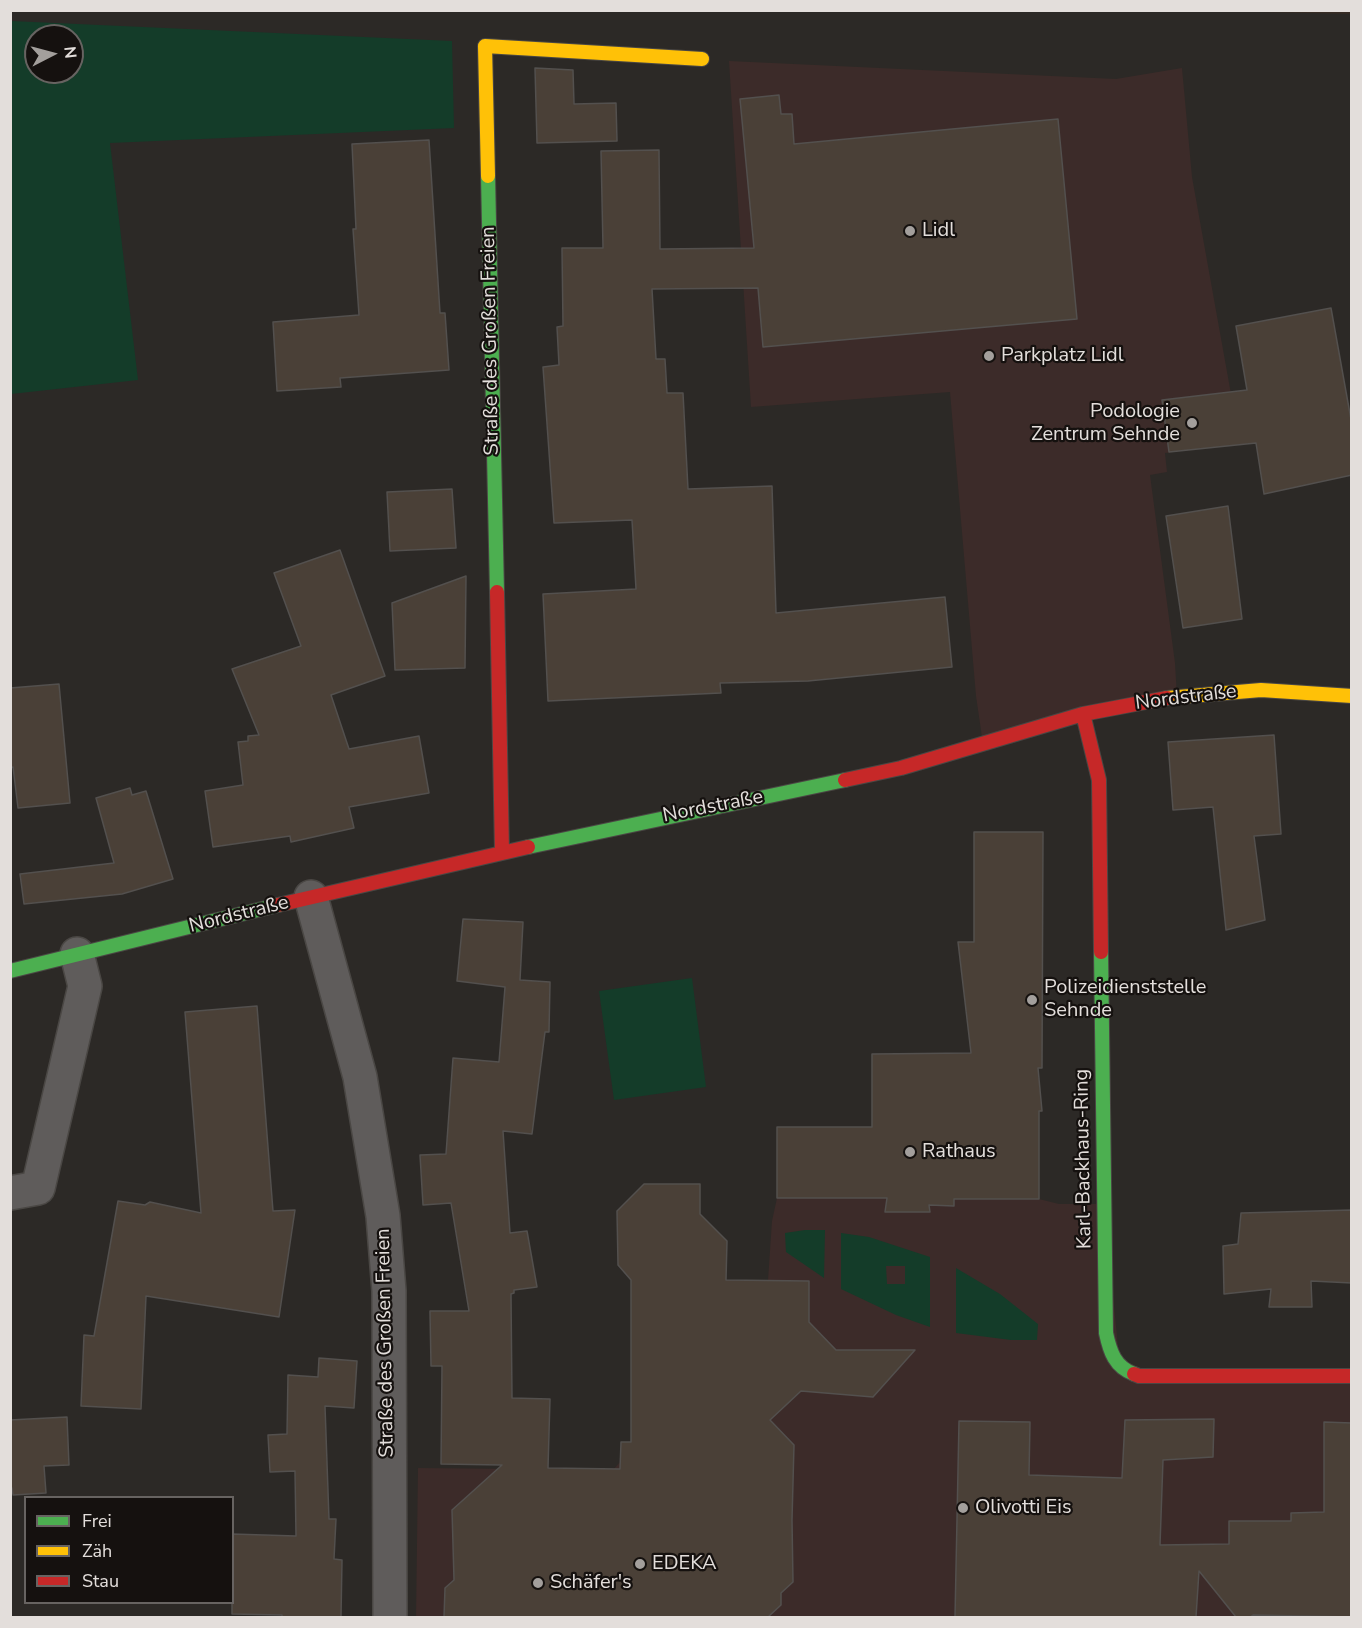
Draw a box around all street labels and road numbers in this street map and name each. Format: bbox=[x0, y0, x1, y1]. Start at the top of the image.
street label: Straße des Großen Freien bbox=[477, 226, 505, 456]
street label: Nordstraße bbox=[1134, 680, 1238, 716]
street label: Nordstraße bbox=[661, 786, 765, 828]
street label: Nordstraße bbox=[187, 891, 291, 939]
street label: Karl-Backhaus-Ring bbox=[1070, 1069, 1098, 1249]
street label: Straße des Großen Freien bbox=[372, 1228, 400, 1458]

